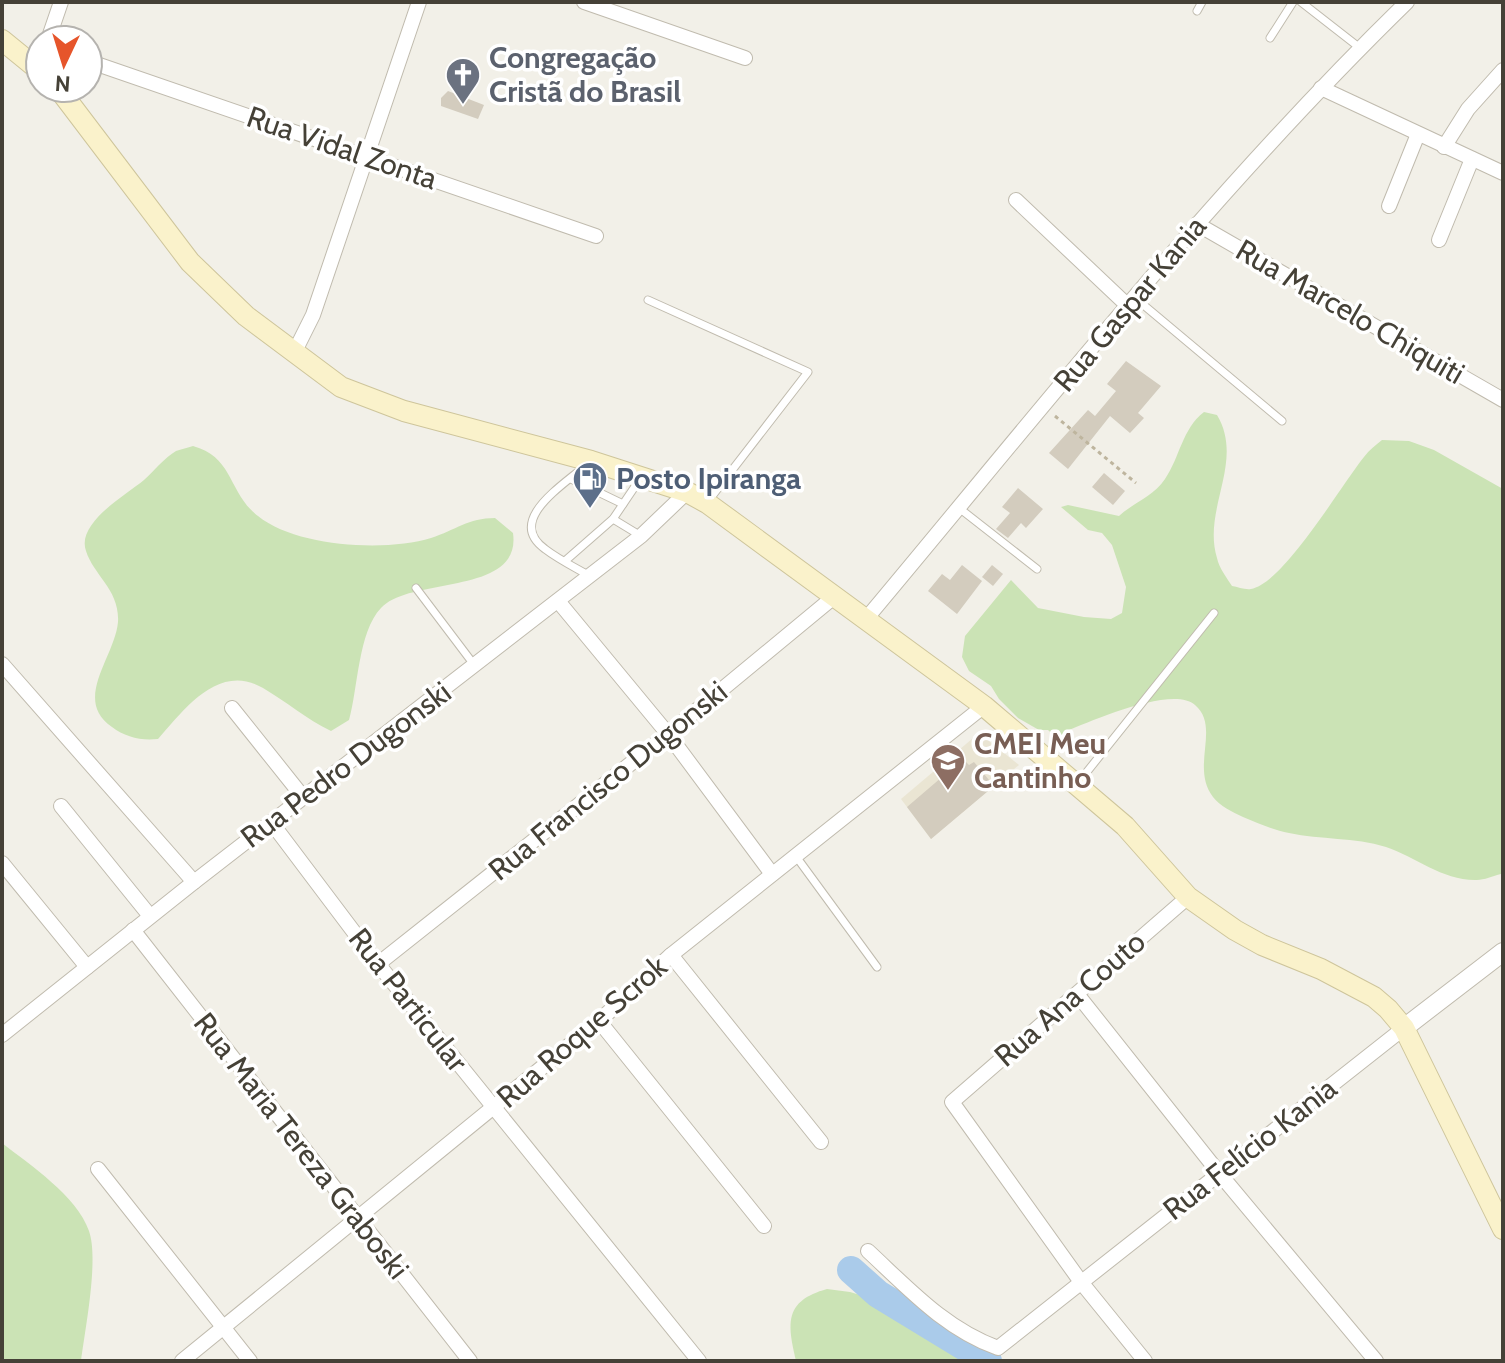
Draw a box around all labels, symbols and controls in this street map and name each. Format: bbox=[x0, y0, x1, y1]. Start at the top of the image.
north arrow bbox=[24, 24, 104, 104]
place label: Congregação Cristã do Brasil bbox=[489, 39, 681, 110]
church icon: Congregação Cristã do Brasil bbox=[444, 56, 482, 106]
text: N bbox=[54, 69, 71, 97]
street label: Rua Vidal Zonta bbox=[242, 98, 443, 198]
street label: Rua Gaspar Kania bbox=[1045, 208, 1214, 399]
street label: Rua Marcelo Chiquiti bbox=[1229, 231, 1471, 392]
fuel station icon: Posto Ipiranga bbox=[571, 460, 609, 510]
place label: Posto Ipiranga bbox=[616, 460, 801, 497]
street label: Rua Francisco Dugonski bbox=[481, 673, 734, 888]
street label: Rua Pedro Dugonski bbox=[233, 674, 458, 856]
place label: CMEI Meu Cantinho bbox=[974, 725, 1106, 796]
school or university icon: CMEI Meu Cantinho bbox=[929, 742, 967, 792]
street label: Rua Particular bbox=[341, 921, 476, 1079]
street label: Rua Ana Couto bbox=[987, 923, 1153, 1074]
street label: Rua Roque Scrok bbox=[489, 947, 675, 1116]
street label: Rua Maria Tereza Graboski bbox=[186, 1005, 417, 1286]
street label: Rua Felício Kania bbox=[1156, 1069, 1344, 1228]

